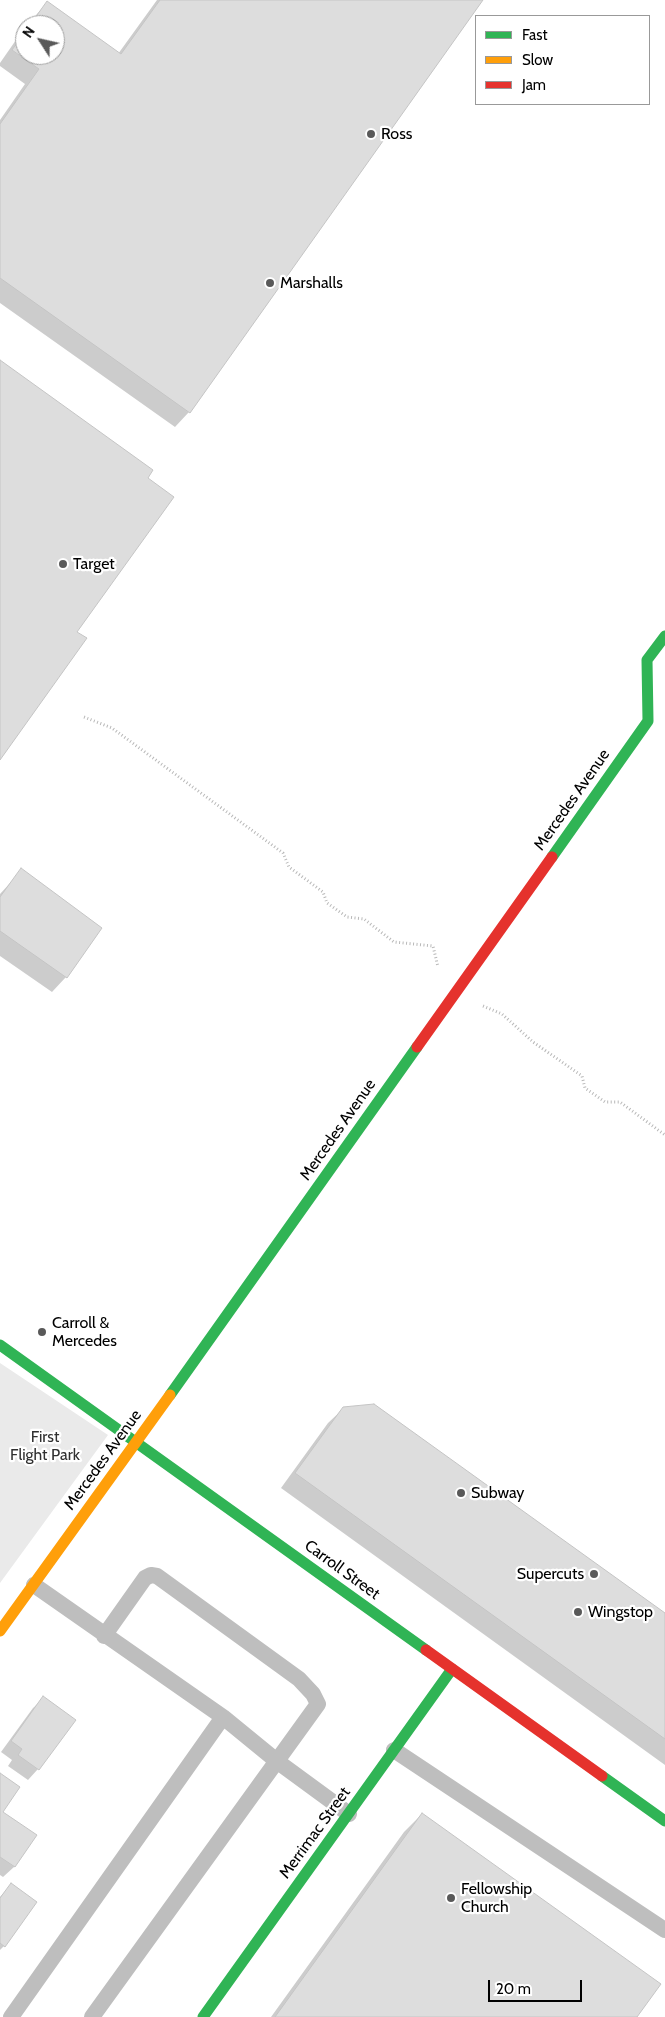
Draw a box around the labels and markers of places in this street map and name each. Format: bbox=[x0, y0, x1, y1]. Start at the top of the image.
place label: Ross bbox=[381, 124, 412, 144]
marker: Ross bbox=[365, 128, 377, 140]
place label: Marshalls bbox=[280, 273, 343, 293]
marker: Marshalls bbox=[264, 277, 276, 289]
place label: Target bbox=[73, 554, 115, 574]
marker: Target bbox=[57, 558, 69, 570]
place label: Carroll & Mercedes bbox=[52, 1313, 117, 1351]
marker: Carroll & Mercedes bbox=[36, 1326, 48, 1338]
place label: Subway bbox=[471, 1483, 524, 1503]
marker: Subway bbox=[455, 1487, 467, 1499]
place label: Supercuts bbox=[517, 1564, 584, 1584]
marker: Supercuts bbox=[588, 1568, 600, 1580]
place label: Wingstop bbox=[588, 1602, 653, 1622]
marker: Wingstop bbox=[572, 1606, 584, 1618]
place label: Fellowship Church bbox=[461, 1879, 532, 1917]
marker: Fellowship Church bbox=[445, 1892, 457, 1904]

